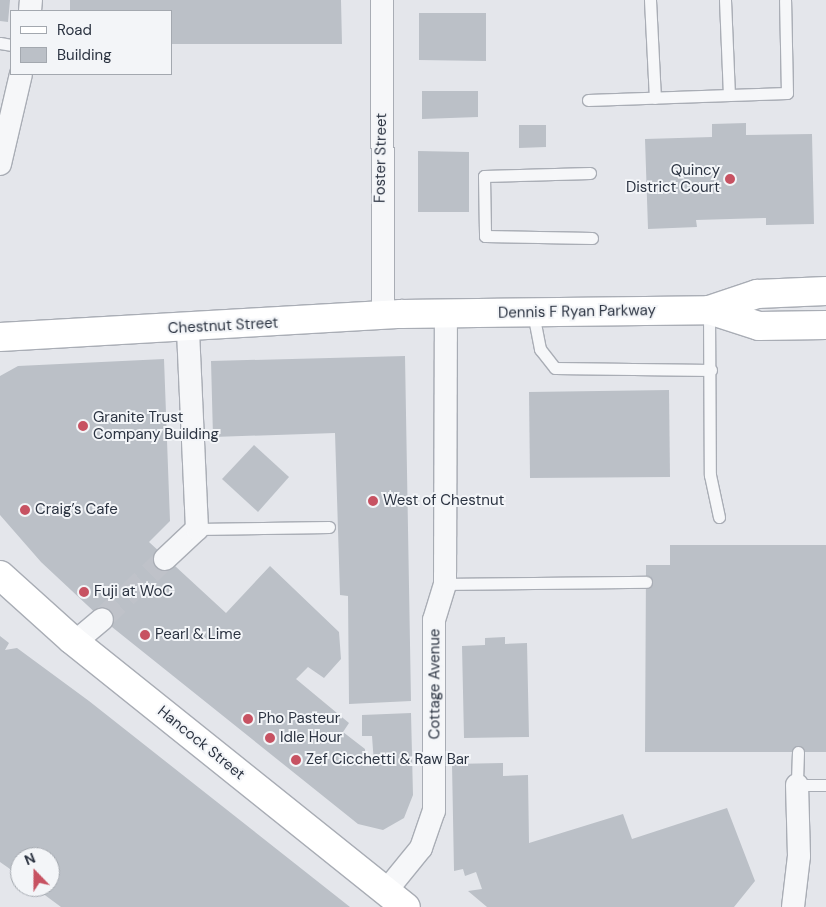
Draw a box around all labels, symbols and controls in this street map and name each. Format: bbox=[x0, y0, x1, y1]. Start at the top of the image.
legend bbox=[10, 10, 172, 75]
text: Road bbox=[57, 20, 92, 40]
text: Building bbox=[57, 45, 112, 65]
street label: Foster Street bbox=[371, 113, 391, 203]
place label: Quincy District Court bbox=[626, 161, 720, 196]
marker: Quincy District Court bbox=[724, 173, 736, 185]
street label: Dennis F Ryan Parkway bbox=[498, 302, 656, 322]
street label: Chestnut Street bbox=[167, 314, 279, 338]
place label: Granite Trust Company Building bbox=[93, 408, 219, 443]
marker: Granite Trust Company Building bbox=[77, 420, 89, 432]
place label: West of Chestnut bbox=[383, 492, 504, 510]
marker: West of Chestnut bbox=[367, 495, 379, 507]
place label: Craig’s Cafe bbox=[35, 501, 118, 519]
marker: Craig’s Cafe bbox=[19, 504, 31, 516]
place label: Fuji at WoC bbox=[94, 583, 173, 601]
marker: Fuji at WoC bbox=[78, 586, 90, 598]
place label: Pearl & Lime bbox=[155, 626, 241, 644]
marker: Pearl & Lime bbox=[139, 629, 151, 641]
street label: Cottage Avenue bbox=[426, 629, 444, 739]
street label: Hancock Street bbox=[154, 702, 248, 784]
place label: Pho Pasteur bbox=[258, 710, 340, 728]
marker: Pho Pasteur bbox=[242, 713, 254, 725]
place label: Idle Hour bbox=[280, 729, 342, 747]
marker: Idle Hour bbox=[264, 732, 276, 744]
place label: Zef Cicchetti & Raw Bar bbox=[306, 751, 469, 769]
marker: Zef Cicchetti & Raw Bar bbox=[290, 754, 302, 766]
north arrow bbox=[10, 847, 60, 897]
text: N bbox=[22, 849, 38, 869]

